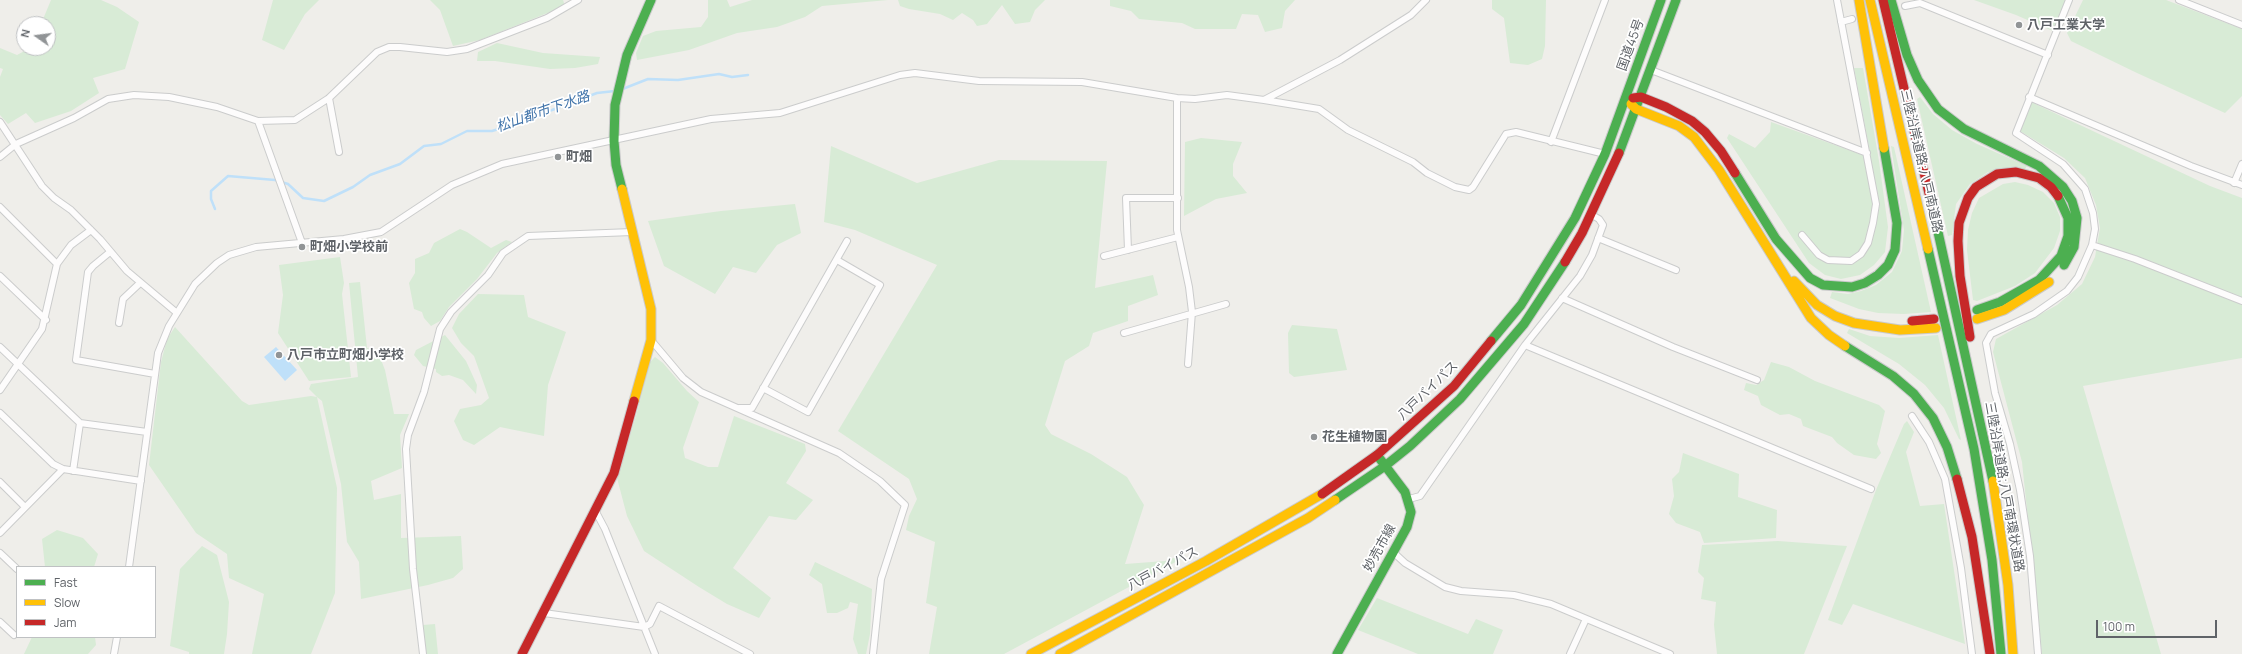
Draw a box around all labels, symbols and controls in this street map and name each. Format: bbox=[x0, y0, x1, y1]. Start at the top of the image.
north arrow bbox=[16, 16, 56, 56]
street label: 国道45号 bbox=[1614, 17, 1648, 73]
place label: 八戸工業大学 bbox=[2027, 17, 2105, 33]
marker: 八戸工業大学 bbox=[2014, 20, 2024, 30]
text: N bbox=[17, 28, 33, 39]
water label: 松山都市下水路 bbox=[494, 88, 592, 136]
street label: 三陸沿岸道路;八戸南道路 bbox=[1897, 88, 1945, 234]
place label: 町畑 bbox=[566, 149, 592, 165]
marker: 町畑 bbox=[553, 152, 563, 162]
place label: 町畑小学校前 bbox=[310, 239, 388, 255]
marker: 町畑小学校前 bbox=[297, 242, 307, 252]
place label: 八戸市立町畑小学校 bbox=[287, 347, 404, 363]
marker: 八戸市立町畑小学校 bbox=[274, 350, 284, 360]
street label: 八戸バイパス bbox=[1395, 358, 1461, 424]
street label: 三陸沿岸道路;八戸南環状道路 bbox=[1981, 400, 2027, 574]
place label: 花生植物園 bbox=[1322, 429, 1387, 445]
marker: 花生植物園 bbox=[1309, 432, 1319, 442]
street label: 妙売市線 bbox=[1361, 521, 1399, 575]
street label: 八戸バイパス bbox=[1125, 544, 1201, 594]
legend bbox=[16, 566, 156, 638]
text: Fast bbox=[54, 574, 78, 591]
text: Slow bbox=[54, 594, 80, 611]
scale bar bbox=[2098, 612, 2219, 638]
text: Jam bbox=[54, 614, 76, 631]
text: 100 m bbox=[2103, 618, 2135, 635]

